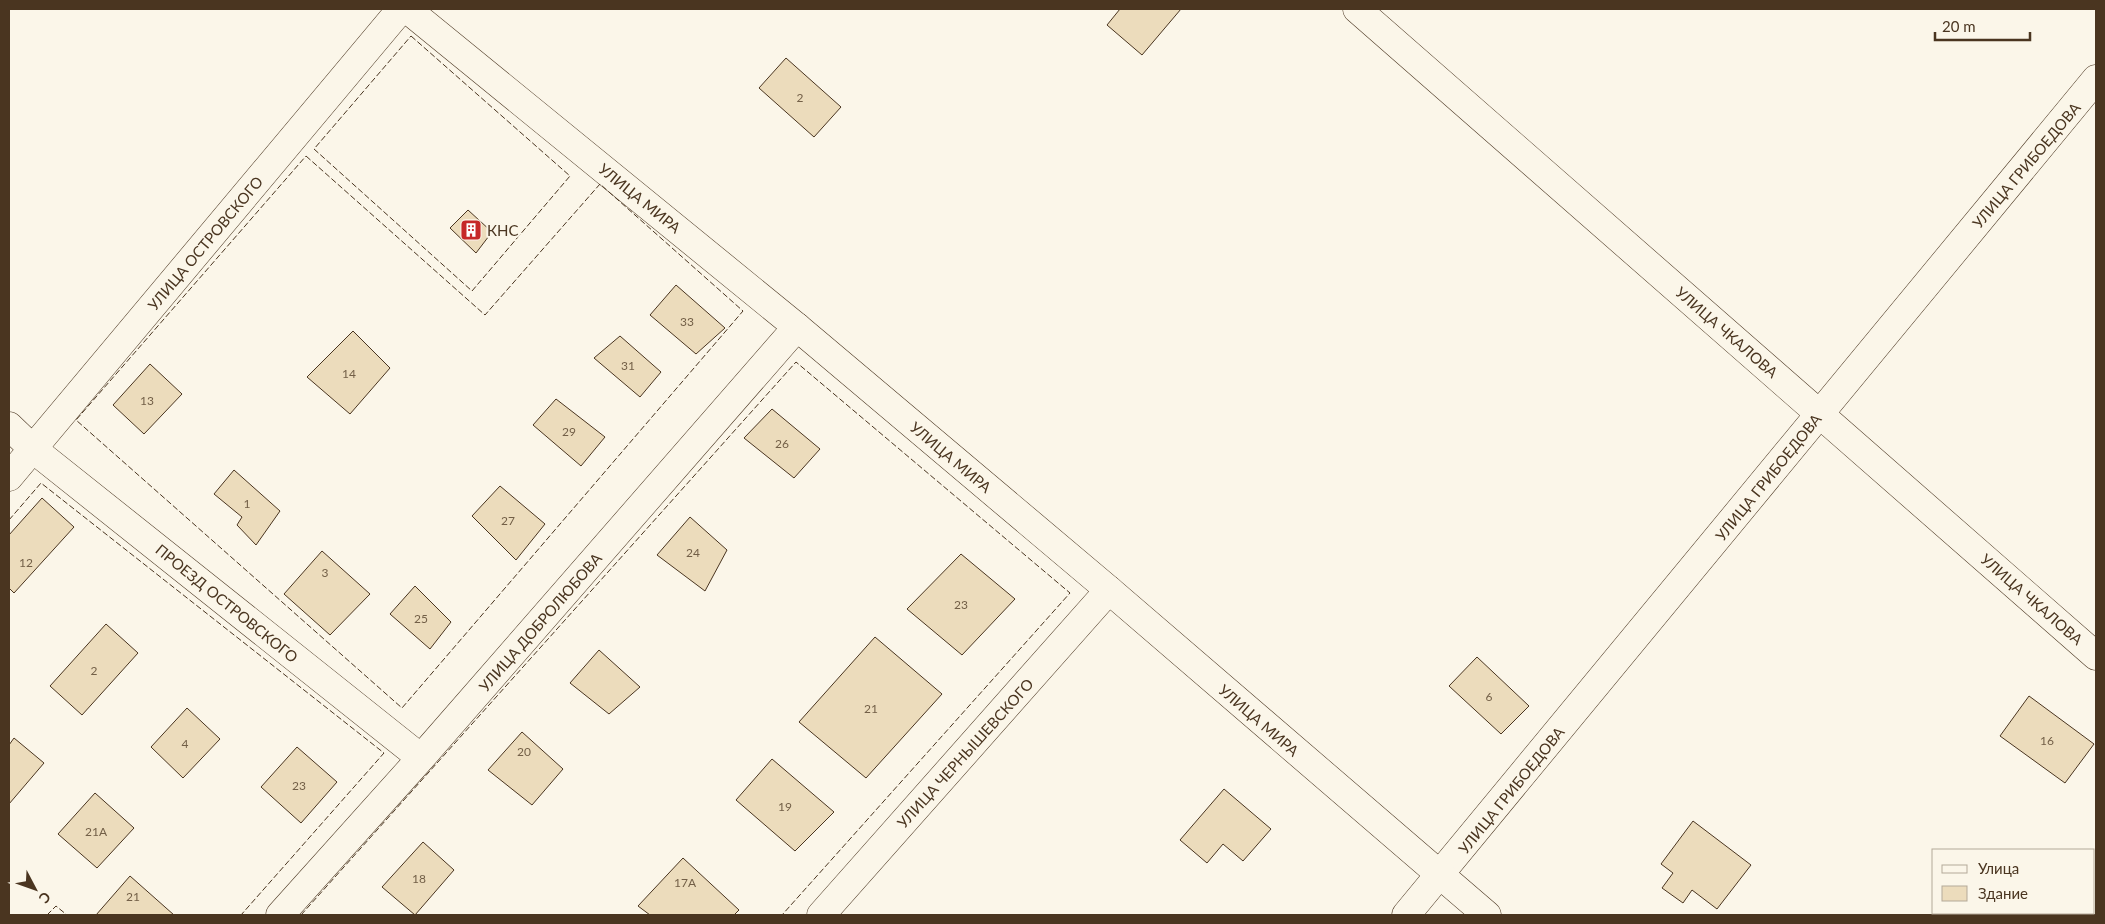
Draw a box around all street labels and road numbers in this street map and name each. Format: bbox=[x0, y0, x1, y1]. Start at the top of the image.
street label: УЛИЦА ГРИБОЕДОВА bbox=[1968, 98, 2084, 231]
street label: УЛИЦА МИРА bbox=[595, 159, 685, 237]
street label: УЛИЦА ОСТРОВСКОГО bbox=[144, 172, 266, 314]
street label: УЛИЦА ЧКАЛОВА bbox=[1672, 283, 1782, 382]
street label: УЛИЦА ГРИБОЕДОВА bbox=[1711, 409, 1825, 544]
street label: УЛИЦА МИРА bbox=[907, 418, 996, 497]
street label: ПРОЕЗД ОСТРОВСКОГО bbox=[152, 540, 302, 666]
street label: УЛИЦА ДОБРОЛЮБОВА bbox=[475, 548, 606, 695]
street label: УЛИЦА ЧКАЛОВА bbox=[1977, 550, 2087, 649]
street label: УЛИЦА ЧЕРНЫШЕВСКОГО bbox=[893, 675, 1037, 831]
street label: УЛИЦА МИРА bbox=[1215, 680, 1303, 760]
street label: УЛИЦА ГРИБОЕДОВА bbox=[1454, 722, 1568, 857]

